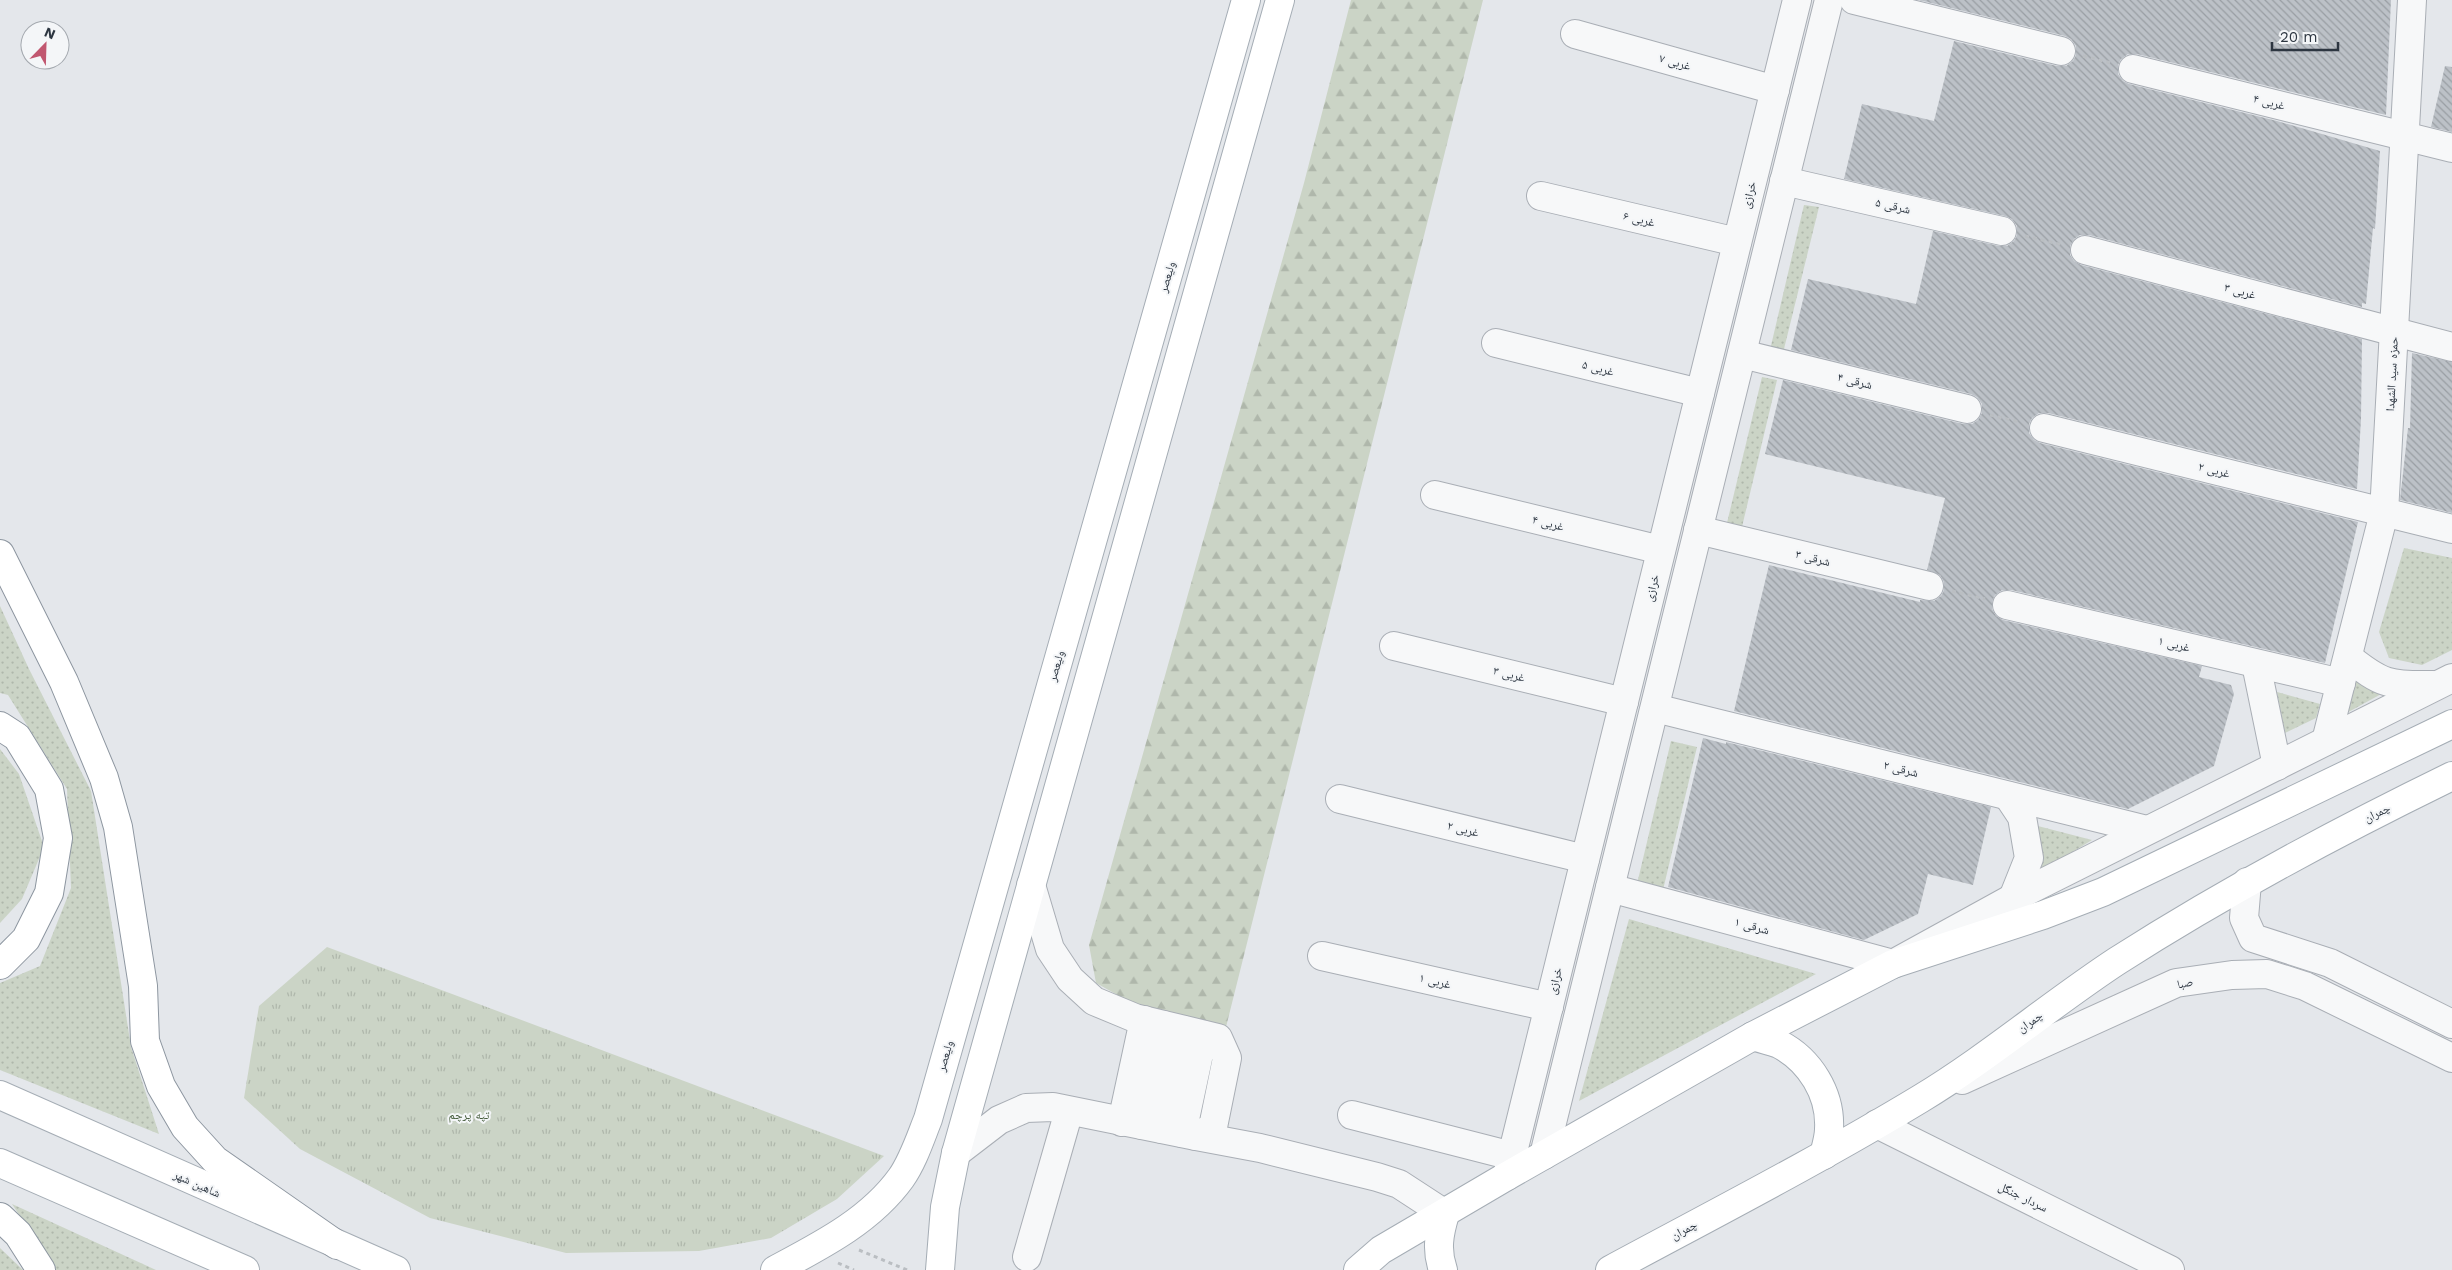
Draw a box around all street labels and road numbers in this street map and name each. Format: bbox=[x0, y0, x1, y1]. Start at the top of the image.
street label: ۷ غربی bbox=[1658, 51, 1692, 73]
street label: ۴ غربی bbox=[2252, 91, 2286, 113]
street label: خرازی bbox=[1739, 180, 1759, 210]
street label: ۵ شرقی bbox=[1874, 195, 1912, 217]
street label: ۶ غربی bbox=[1622, 209, 1656, 230]
street label: ولیعصر bbox=[1156, 260, 1178, 295]
street label: ۳ غربی bbox=[2223, 280, 2257, 302]
street label: حمزه سید الشهدا bbox=[2383, 336, 2401, 412]
street label: ۵ غربی bbox=[1581, 357, 1615, 379]
street label: ۴ شرقی bbox=[1836, 370, 1874, 392]
street label: ۲ غربی bbox=[2197, 459, 2231, 481]
street label: ۴ غربی bbox=[1531, 512, 1565, 534]
street label: ۳ شرقی bbox=[1794, 547, 1832, 569]
street label: خرازی bbox=[1642, 573, 1662, 603]
street label: ۱ غربی bbox=[2157, 634, 2191, 655]
street label: ولیعصر bbox=[1045, 649, 1067, 684]
street label: ۳ غربی bbox=[1492, 663, 1526, 685]
street label: ۲ شرقی bbox=[1882, 758, 1920, 780]
street label: چمران bbox=[2362, 801, 2393, 825]
street label: ۲ غربی bbox=[1446, 818, 1480, 840]
street label: ۱ شرقی bbox=[1733, 915, 1771, 937]
street label: خرازی bbox=[1545, 966, 1565, 996]
street label: ۱ غربی bbox=[1418, 971, 1452, 992]
street label: صبا bbox=[2176, 974, 2194, 992]
street label: چمران bbox=[2015, 1008, 2046, 1036]
street label: ولیعصر bbox=[934, 1039, 956, 1074]
street label: شاهین شهر bbox=[170, 1167, 223, 1201]
street label: سردار جنگل bbox=[1996, 1179, 2050, 1215]
street label: چمران bbox=[1669, 1217, 1700, 1243]

